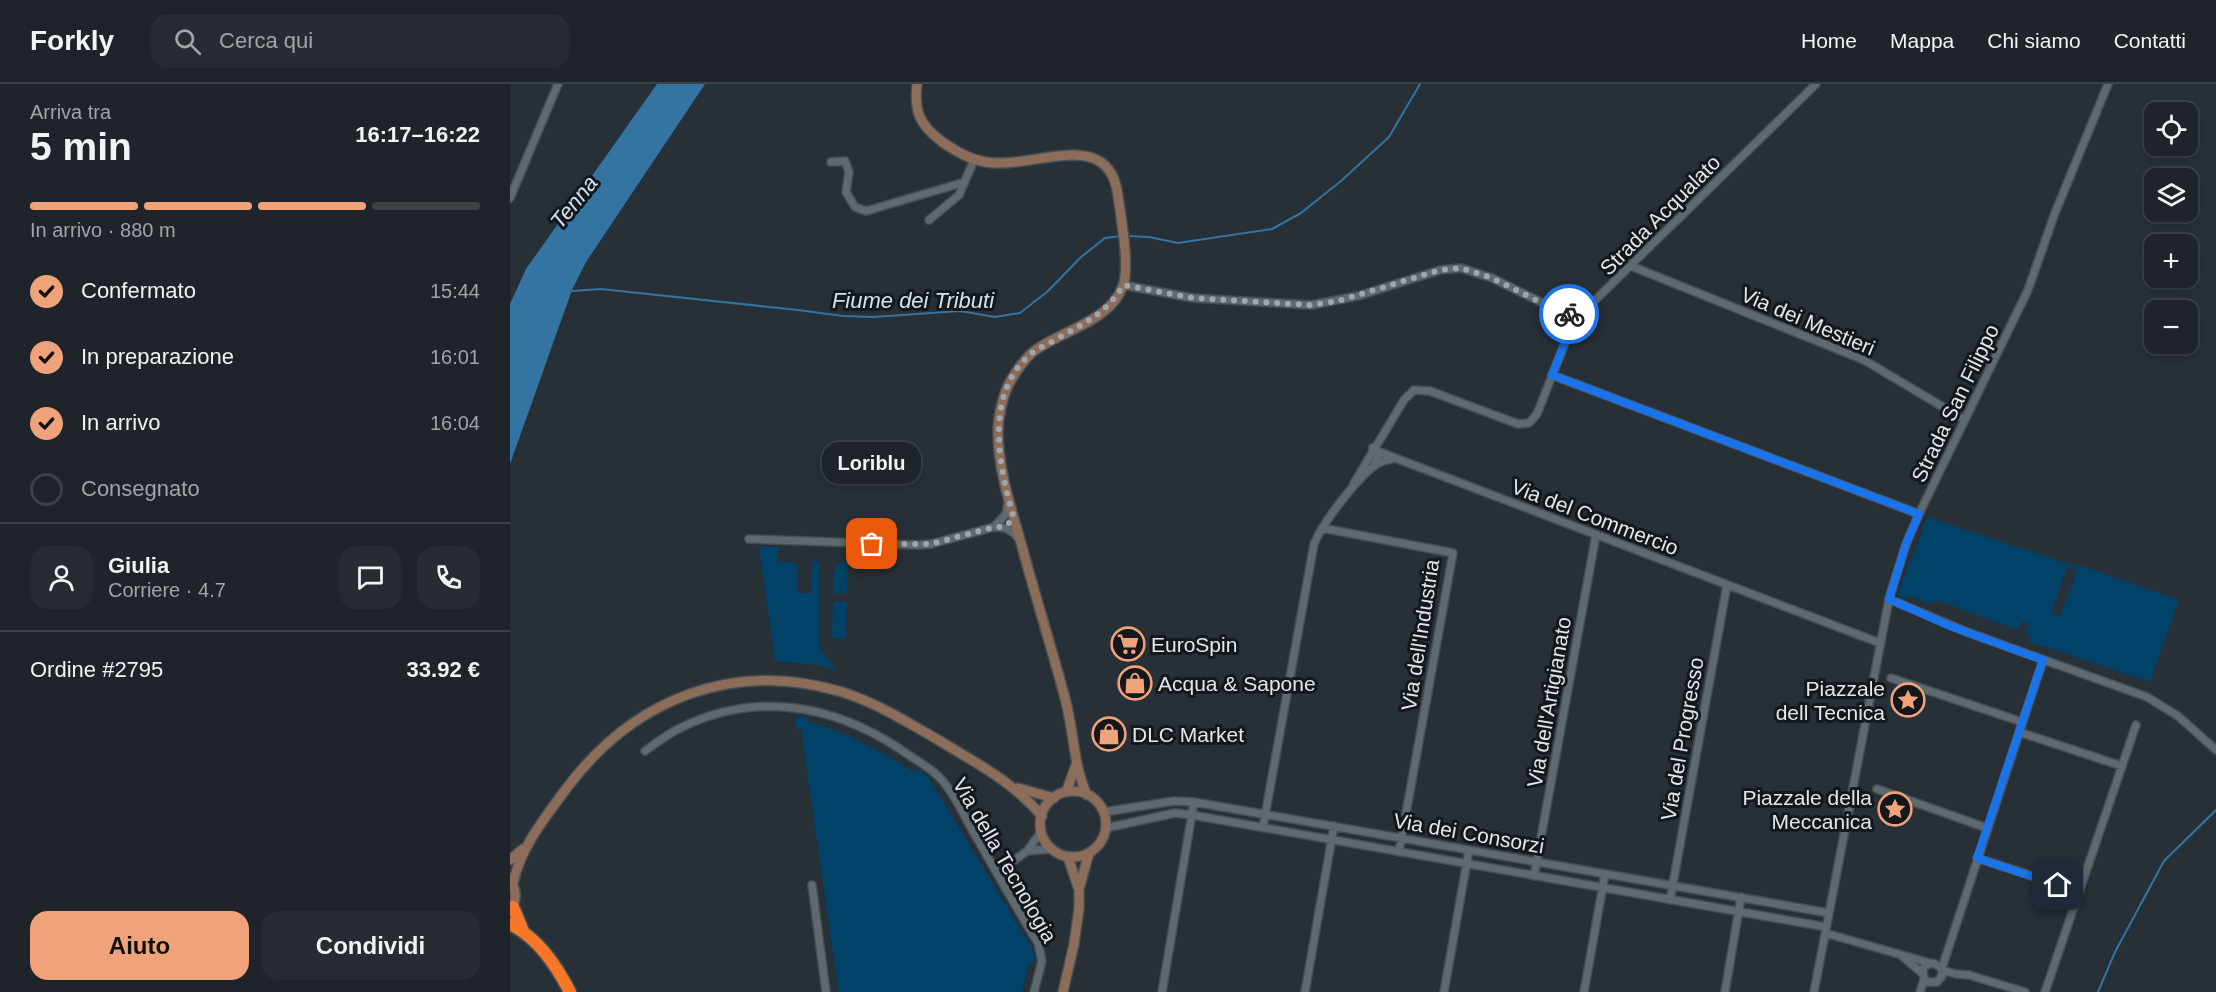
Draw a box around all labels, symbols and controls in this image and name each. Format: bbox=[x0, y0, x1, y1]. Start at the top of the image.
search box bbox=[150, 14, 570, 68]
text: Forkly bbox=[30, 25, 114, 56]
icon: search bbox=[171, 25, 204, 58]
text: Cerca qui bbox=[219, 28, 313, 53]
text: Home bbox=[1801, 29, 1857, 52]
text: Mappa bbox=[1890, 29, 1954, 52]
text: Chi siamo bbox=[1987, 29, 2081, 52]
text: Contatti bbox=[2114, 29, 2186, 52]
text: Arriva tra bbox=[30, 101, 111, 123]
map controls bbox=[2144, 102, 2198, 354]
button: locate bbox=[2144, 102, 2198, 156]
text: 16:17–16:22 bbox=[355, 122, 480, 147]
text: 5 min bbox=[30, 125, 132, 168]
street label: Strada Acqualato bbox=[1595, 150, 1725, 280]
button: layers bbox=[2144, 168, 2198, 222]
water label: Tenna bbox=[545, 171, 603, 233]
text: In arrivo · 880 m bbox=[30, 219, 176, 241]
button: + bbox=[2144, 234, 2198, 288]
icon: check bbox=[30, 275, 63, 308]
text: Confermato bbox=[81, 278, 196, 303]
text: 15:44 bbox=[430, 280, 480, 302]
street label: Via dei Mestieri bbox=[1738, 282, 1878, 360]
courier bbox=[1539, 284, 1599, 344]
water label: Fiume dei Tributi bbox=[832, 288, 995, 313]
icon: bike bbox=[1553, 298, 1586, 331]
button: − bbox=[2144, 300, 2198, 354]
street label: Strada San Filippo bbox=[1907, 320, 2003, 486]
icon: check bbox=[30, 341, 63, 374]
text: In preparazione bbox=[81, 344, 234, 369]
text: 16:01 bbox=[430, 346, 480, 368]
icon: check bbox=[30, 407, 63, 440]
text: In arrivo bbox=[81, 410, 160, 435]
text: 16:04 bbox=[430, 412, 480, 434]
callout: Loriblu bbox=[822, 442, 922, 484]
text: Loriblu bbox=[838, 452, 905, 474]
street label: Via del Commercio bbox=[1508, 475, 1682, 559]
text: Consegnato bbox=[81, 476, 200, 501]
pin bbox=[846, 518, 897, 569]
icon: bag bbox=[855, 527, 888, 560]
button: person bbox=[30, 546, 93, 609]
button: chat bbox=[339, 546, 402, 609]
button: phone bbox=[417, 546, 480, 609]
text: Giulia bbox=[108, 553, 169, 578]
street label: Via dell'Industria bbox=[1397, 557, 1443, 712]
text: Corriere · 4.7 bbox=[108, 579, 226, 601]
street label: Via dell'Artigianato bbox=[1523, 615, 1575, 789]
supermarket icon: EuroSpin bbox=[1110, 626, 1146, 662]
place label: EuroSpin bbox=[1151, 633, 1237, 656]
street label: Via del Progresso bbox=[1656, 656, 1708, 822]
text: Ordine #2795 bbox=[30, 657, 163, 682]
text: 33.92 € bbox=[407, 657, 480, 682]
shop icon: Acqua & Sapone bbox=[1117, 665, 1153, 701]
place label: Acqua & Sapone bbox=[1158, 672, 1316, 695]
place label: Piazzale dell Tecnica bbox=[1776, 677, 1885, 724]
place icon: Piazzale dell Tecnica bbox=[1890, 682, 1926, 718]
shop icon: DLC Market bbox=[1091, 716, 1127, 752]
place label: DLC Market bbox=[1132, 723, 1244, 746]
street label: Via della Tecnologia bbox=[949, 774, 1062, 947]
place label: Piazzale della Meccanica bbox=[1742, 786, 1872, 833]
place icon: Piazzale della Meccanica bbox=[1877, 791, 1913, 827]
street label: Via dei Consorzi bbox=[1392, 808, 1546, 858]
pin bbox=[2032, 859, 2083, 910]
icon: home bbox=[2041, 868, 2074, 901]
button: Aiuto bbox=[30, 911, 249, 980]
button: Condividi bbox=[261, 911, 480, 980]

